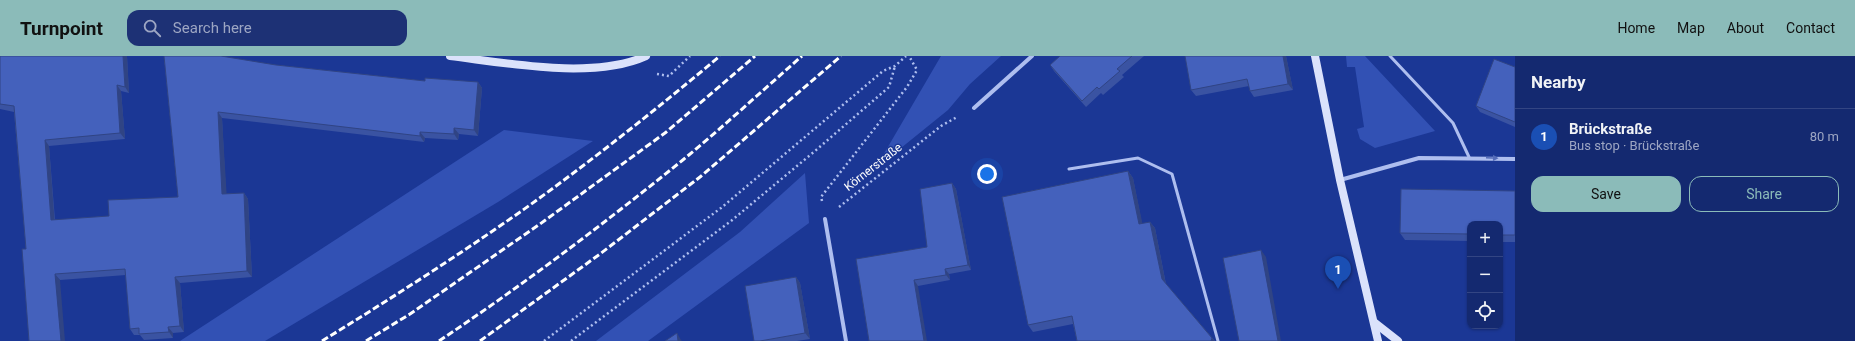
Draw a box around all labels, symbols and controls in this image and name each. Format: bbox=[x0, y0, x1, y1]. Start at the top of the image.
search box bbox=[127, 10, 407, 46]
text: Turnpoint bbox=[20, 17, 103, 40]
icon: search bbox=[141, 17, 163, 39]
text: Search here bbox=[173, 19, 252, 37]
text: Home bbox=[1617, 20, 1655, 36]
text: Map bbox=[1677, 20, 1705, 36]
text: About bbox=[1727, 20, 1764, 36]
text: Contact bbox=[1786, 20, 1835, 36]
text: Nearby bbox=[1531, 72, 1586, 92]
text: Brückstraße bbox=[1569, 120, 1652, 138]
text: 1 bbox=[1540, 129, 1548, 144]
text: 80 m bbox=[1810, 129, 1839, 144]
text: Bus stop · Brückstraße bbox=[1569, 138, 1699, 153]
street label: Körnerstraße bbox=[841, 140, 905, 194]
one-way arrow bbox=[1486, 155, 1499, 161]
your location bbox=[977, 164, 997, 184]
button: Save bbox=[1531, 176, 1681, 212]
button: Share bbox=[1689, 176, 1839, 212]
map controls bbox=[1467, 221, 1503, 329]
button: + bbox=[1467, 221, 1503, 257]
pin: 1 bbox=[1325, 256, 1351, 289]
button: − bbox=[1467, 257, 1503, 293]
button: locate bbox=[1467, 293, 1503, 329]

